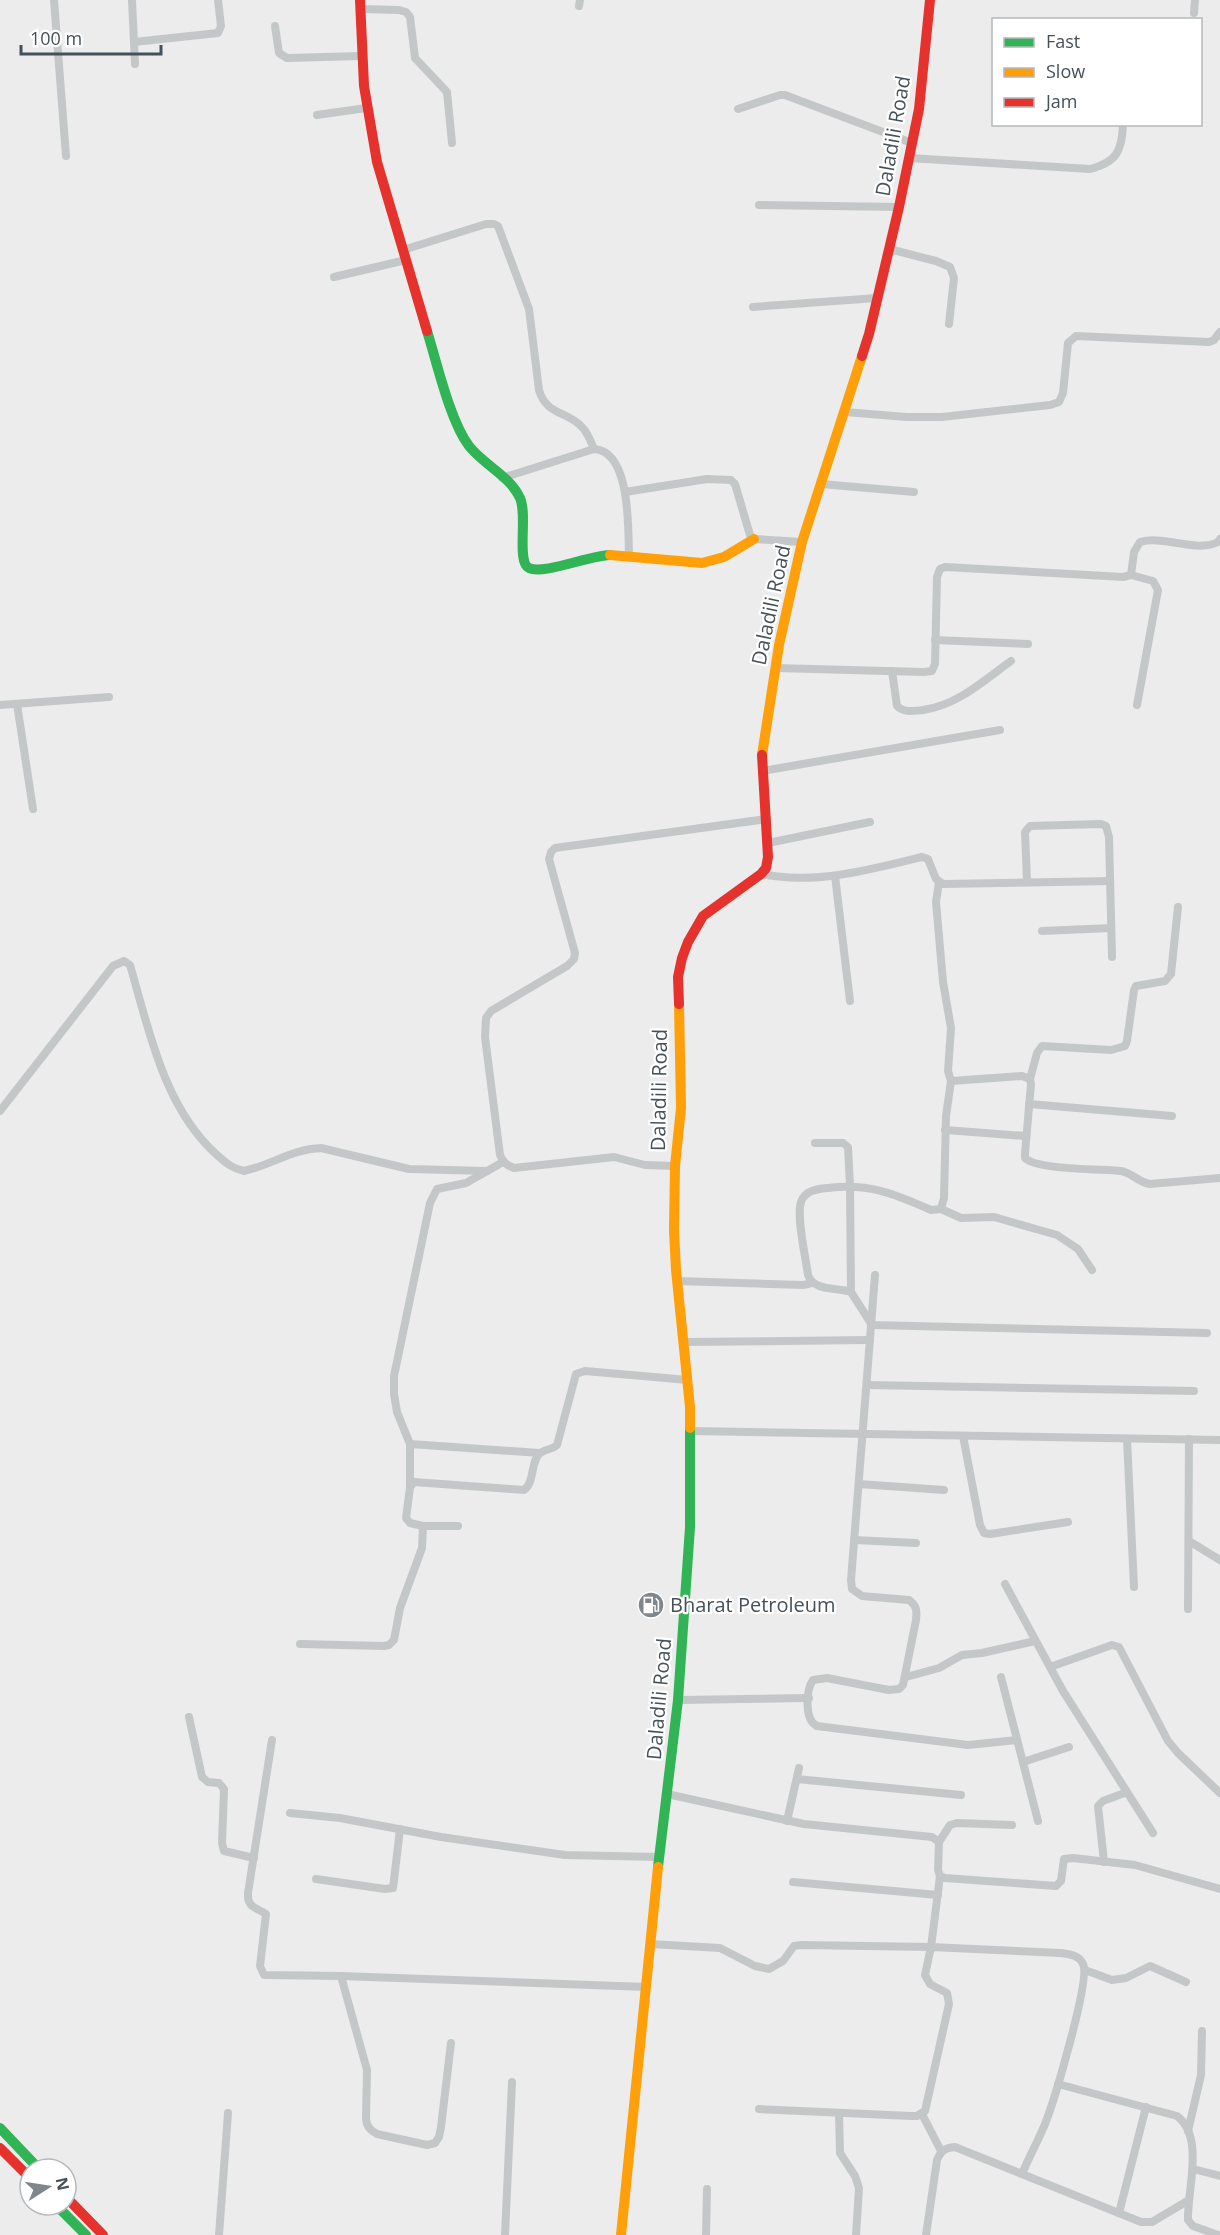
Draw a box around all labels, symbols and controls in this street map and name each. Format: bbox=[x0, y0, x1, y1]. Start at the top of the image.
scale bar bbox=[21, 18, 160, 56]
legend bbox=[992, 18, 1202, 126]
text: 100 m bbox=[30, 26, 82, 50]
text: Fast bbox=[1046, 29, 1080, 53]
text: Slow bbox=[1046, 59, 1085, 83]
street label: Daladili Road bbox=[869, 73, 916, 198]
text: Jam bbox=[1044, 89, 1078, 113]
street label: Daladili Road bbox=[745, 542, 796, 667]
street label: Daladili Road bbox=[644, 1029, 673, 1151]
fuel station icon: Bharat Petroleum bbox=[636, 1590, 666, 1620]
place label: Bharat Petroleum bbox=[670, 1591, 836, 1618]
street label: Daladili Road bbox=[640, 1637, 677, 1761]
north arrow bbox=[18, 2157, 78, 2217]
text: N bbox=[51, 2175, 75, 2193]

